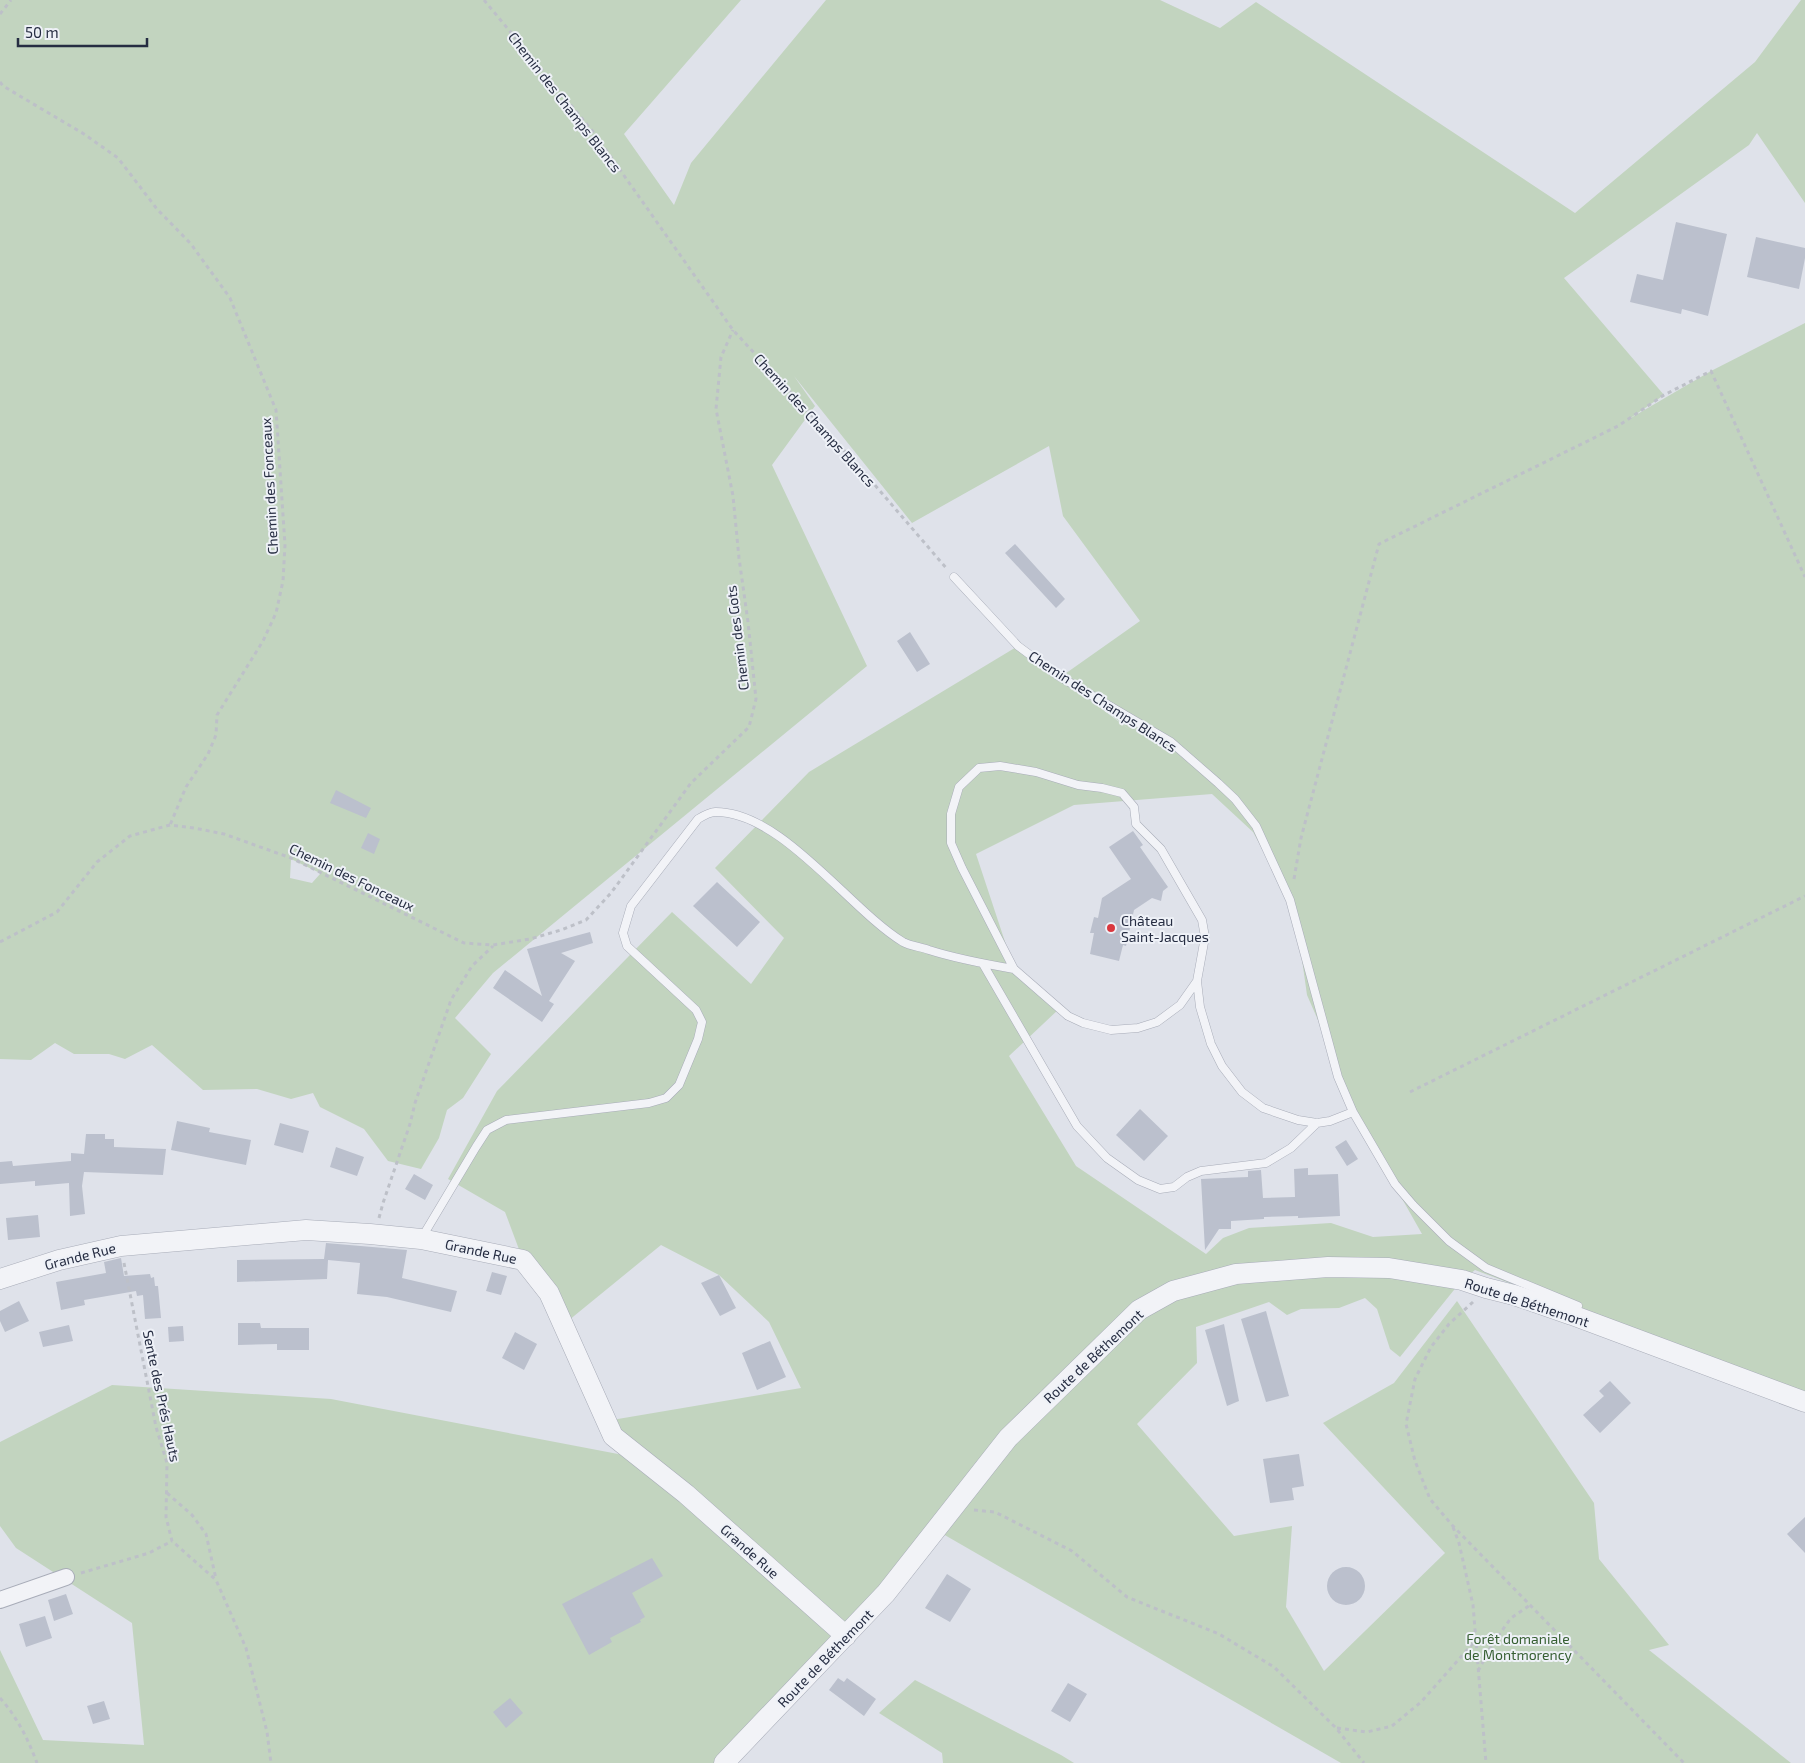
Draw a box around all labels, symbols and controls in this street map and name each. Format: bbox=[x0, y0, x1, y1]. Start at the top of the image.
scale bar bbox=[18, 15, 146, 47]
text: 50 m bbox=[25, 23, 59, 41]
street label: Chemin des Champs Blancs bbox=[505, 28, 625, 176]
street label: Chemin des Champs Blancs bbox=[751, 350, 879, 490]
street label: Chemin des Fonceaux bbox=[257, 416, 281, 555]
street label: Chemin des Gots bbox=[722, 585, 752, 691]
street label: Chemin des Champs Blancs bbox=[1026, 647, 1180, 755]
street label: Chemin des Fonceaux bbox=[287, 839, 418, 915]
place label: Château Saint-Jacques bbox=[1121, 912, 1209, 945]
marker: Château Saint-Jacques bbox=[1105, 922, 1117, 934]
street label: Grande Rue bbox=[444, 1235, 518, 1267]
street label: Grande Rue bbox=[43, 1239, 117, 1273]
street label: Route de Béthemont bbox=[1463, 1274, 1591, 1330]
street label: Route de Béthemont bbox=[1040, 1305, 1146, 1407]
street label: Sente des Prés Hauts bbox=[140, 1329, 184, 1463]
street label: Grande Rue bbox=[717, 1520, 783, 1582]
street label: Route de Béthemont bbox=[774, 1605, 876, 1711]
park label: Forêt domaniale de Montmorency bbox=[1464, 1630, 1573, 1663]

